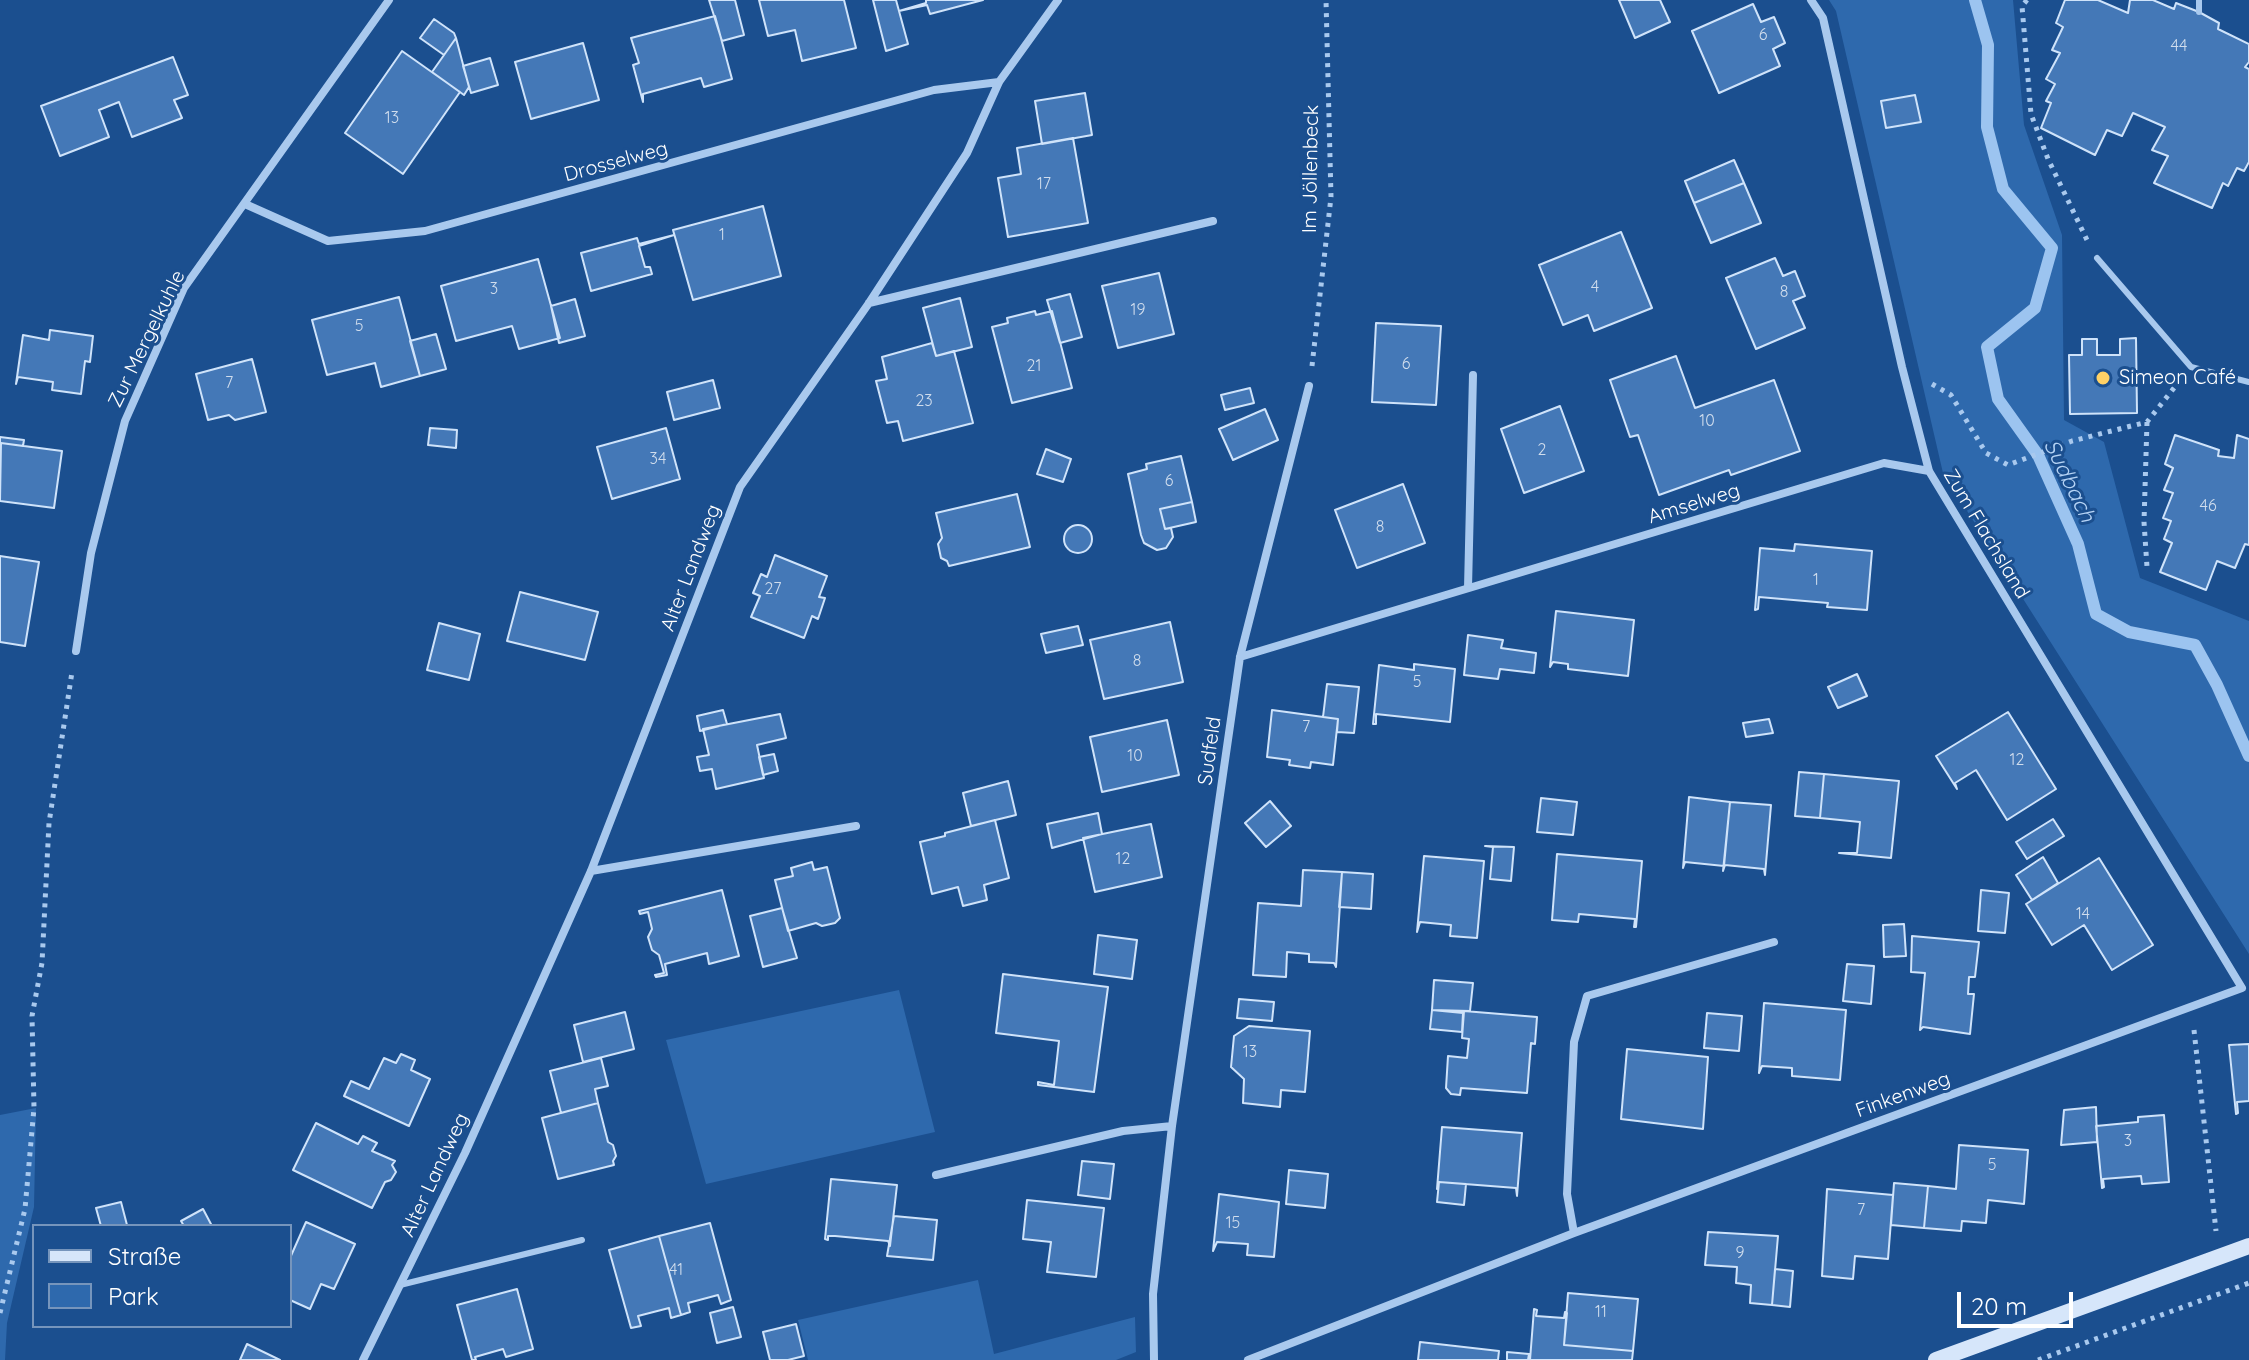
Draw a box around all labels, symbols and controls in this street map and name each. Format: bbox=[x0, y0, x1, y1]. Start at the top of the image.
house number: 6 bbox=[1759, 25, 1767, 45]
house number: 44 bbox=[2171, 36, 2187, 56]
street label: Im Jöllenbeck bbox=[1298, 105, 1324, 233]
house number: 13 bbox=[385, 108, 399, 128]
street label: Drosselweg bbox=[561, 137, 671, 187]
house number: 17 bbox=[1037, 174, 1051, 194]
house number: 1 bbox=[719, 225, 725, 245]
street label: Zur Mergelkuhle bbox=[103, 267, 191, 411]
house number: 4 bbox=[1591, 277, 1599, 297]
house number: 3 bbox=[490, 279, 498, 299]
house number: 8 bbox=[1780, 282, 1788, 302]
house number: 19 bbox=[1131, 300, 1145, 320]
house number: 5 bbox=[355, 316, 363, 336]
house number: 6 bbox=[1402, 354, 1410, 374]
house number: 21 bbox=[1027, 356, 1041, 376]
place label: Simeon Café bbox=[2119, 366, 2236, 390]
marker: Simeon Café bbox=[2094, 369, 2112, 387]
house number: 7 bbox=[225, 373, 233, 393]
house number: 23 bbox=[915, 391, 933, 411]
house number: 10 bbox=[1699, 411, 1715, 431]
water label: Sudbach bbox=[2038, 435, 2100, 527]
house number: 2 bbox=[1538, 440, 1546, 460]
house number: 34 bbox=[650, 449, 666, 469]
street label: Zum Flachsland bbox=[1938, 465, 2034, 603]
house number: 6 bbox=[1165, 471, 1173, 491]
street label: Amselweg bbox=[1645, 479, 1743, 529]
house number: 46 bbox=[2199, 496, 2217, 516]
street label: Alter Landweg bbox=[656, 501, 726, 635]
house number: 8 bbox=[1376, 517, 1384, 537]
house number: 1 bbox=[1813, 570, 1819, 590]
house number: 27 bbox=[765, 579, 781, 599]
house number: 8 bbox=[1133, 651, 1141, 671]
house number: 5 bbox=[1413, 672, 1421, 692]
street label: Sudfeld bbox=[1193, 715, 1227, 787]
house number: 7 bbox=[1302, 717, 1310, 737]
house number: 10 bbox=[1127, 746, 1143, 766]
house number: 12 bbox=[2010, 750, 2024, 770]
house number: 12 bbox=[1116, 849, 1130, 869]
house number: 14 bbox=[2076, 904, 2090, 924]
house number: 13 bbox=[1243, 1042, 1257, 1062]
street label: Finkenweg bbox=[1852, 1067, 1954, 1123]
street label: Alter Landweg bbox=[396, 1109, 474, 1241]
house number: 3 bbox=[2124, 1131, 2132, 1151]
house number: 5 bbox=[1988, 1155, 1996, 1175]
house number: 7 bbox=[1857, 1200, 1865, 1220]
house number: 15 bbox=[1226, 1213, 1240, 1233]
legend bbox=[32, 1224, 292, 1328]
text: Straße bbox=[108, 1241, 181, 1271]
house number: 9 bbox=[1736, 1243, 1744, 1263]
house number: 41 bbox=[669, 1260, 683, 1280]
scale bar bbox=[1961, 1276, 2077, 1326]
text: Park bbox=[108, 1281, 159, 1311]
text: 20 m bbox=[1971, 1291, 2027, 1321]
house number: 11 bbox=[1595, 1302, 1607, 1322]

